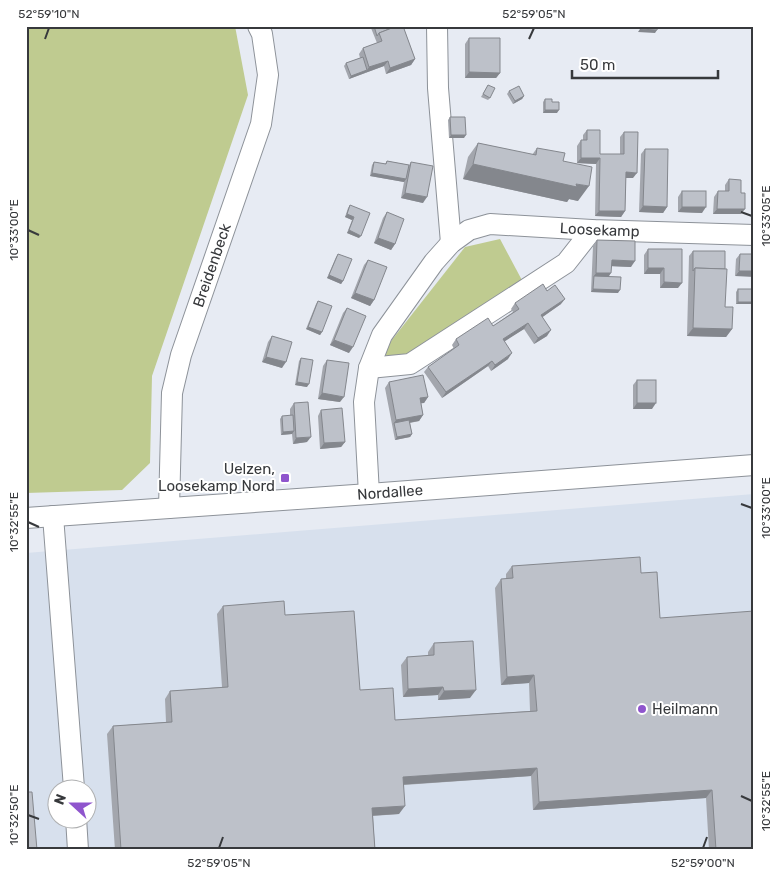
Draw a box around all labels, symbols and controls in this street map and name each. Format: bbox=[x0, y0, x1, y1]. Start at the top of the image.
text: 52°59'10"N bbox=[18, 7, 80, 21]
text: 52°59'05"N bbox=[502, 7, 566, 21]
scale bar bbox=[572, 48, 719, 80]
text: 50 m bbox=[580, 56, 615, 74]
text: 10°33'05"E bbox=[759, 186, 773, 246]
text: 10°33'00"E bbox=[7, 199, 21, 261]
street label: Loosekamp bbox=[559, 219, 640, 240]
street label: Breidenbeck bbox=[189, 221, 235, 310]
place label: Uelzen, Loosekamp Nord bbox=[158, 460, 275, 495]
marker: Uelzen, Loosekamp Nord bbox=[279, 472, 291, 484]
text: 10°33'00"E bbox=[759, 477, 773, 539]
street label: Nordallee bbox=[357, 481, 424, 504]
text: 10°32'55"E bbox=[7, 492, 21, 552]
place label: Heilmann bbox=[652, 700, 718, 718]
marker: Heilmann bbox=[636, 703, 648, 715]
text: 10°32'55"E bbox=[759, 771, 773, 831]
north arrow bbox=[48, 778, 98, 828]
text: 10°32'50"E bbox=[7, 785, 21, 845]
text: N bbox=[51, 792, 70, 807]
text: 52°59'05"N bbox=[187, 856, 251, 870]
text: 52°59'00"N bbox=[671, 856, 735, 870]

